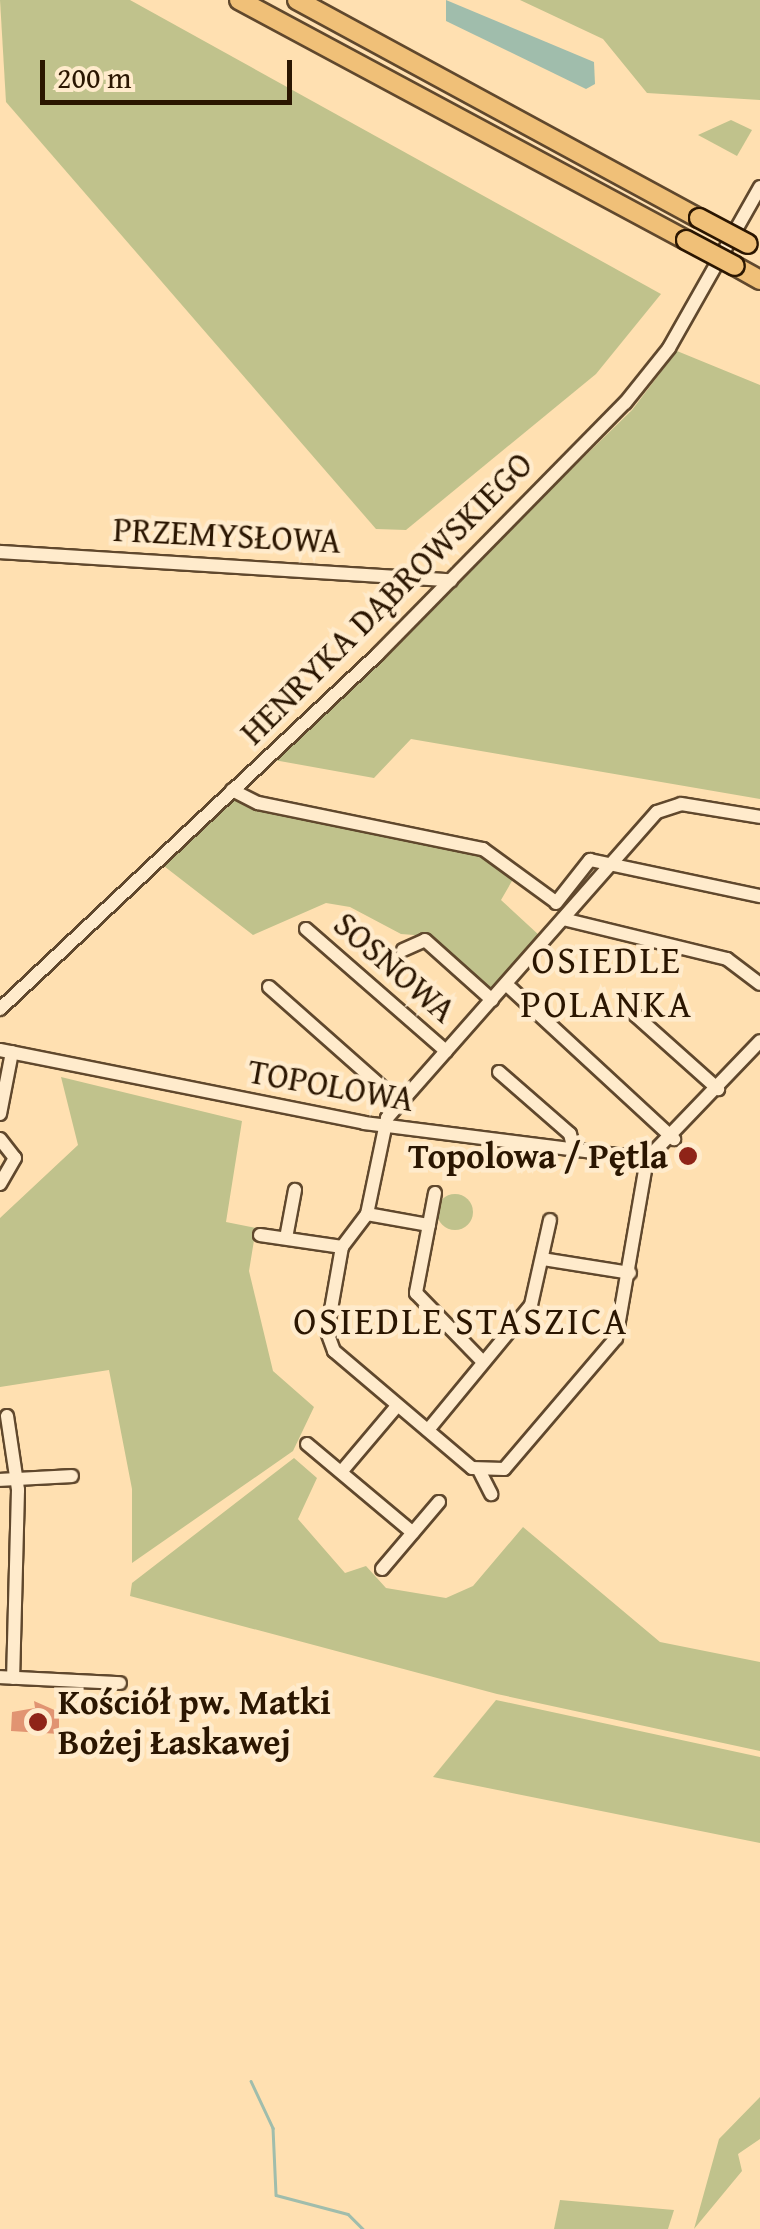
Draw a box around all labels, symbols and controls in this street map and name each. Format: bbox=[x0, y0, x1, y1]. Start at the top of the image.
scale bar bbox=[45, 40, 298, 102]
text: 200 m bbox=[57, 55, 131, 99]
street label: HENRYKA DĄBROWSKIEGO bbox=[231, 443, 541, 753]
street label: PRZEMYSŁOWA bbox=[112, 508, 342, 562]
street label: SOSNOWA bbox=[325, 903, 465, 1031]
district label: OSIEDLE POLANKA bbox=[521, 937, 693, 1026]
street label: TOPOLOWA bbox=[245, 1050, 417, 1120]
place label: Topolowa / Pętla bbox=[408, 1135, 668, 1177]
marker: Topolowa / Pętla bbox=[677, 1145, 699, 1167]
district label: OSIEDLE STASZICA bbox=[293, 1298, 629, 1344]
place label: Kościół pw. Matki Bożej Łaskawej bbox=[58, 1681, 331, 1763]
marker: Kościół pw. Matki Bożej Łaskawej bbox=[27, 1711, 49, 1733]

